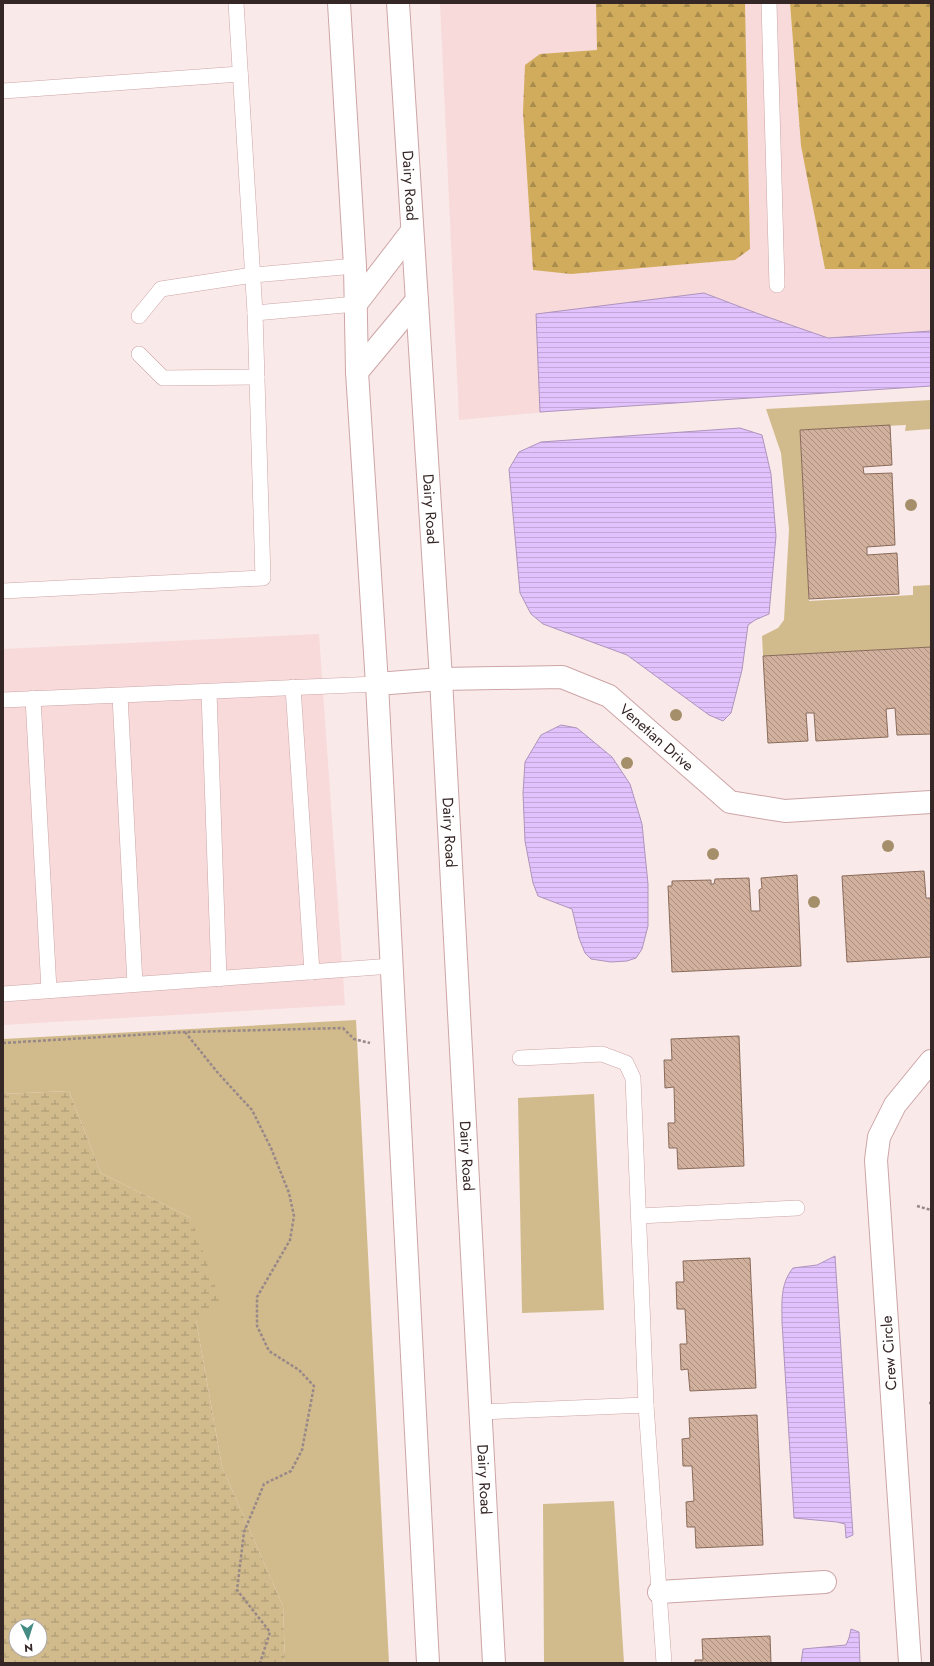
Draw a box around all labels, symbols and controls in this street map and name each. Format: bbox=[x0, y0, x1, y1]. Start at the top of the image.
street label: Dairy Road bbox=[396, 150, 423, 221]
street label: Dairy Road bbox=[417, 473, 443, 545]
street label: Venetian Drive bbox=[614, 699, 699, 777]
street label: Dairy Road bbox=[436, 797, 462, 868]
street label: Dairy Road bbox=[454, 1120, 480, 1192]
street label: Crew Circle bbox=[875, 1315, 903, 1391]
street label: Dairy Road bbox=[471, 1444, 497, 1515]
north arrow bbox=[8, 1618, 48, 1658]
text: N bbox=[24, 1640, 34, 1656]

